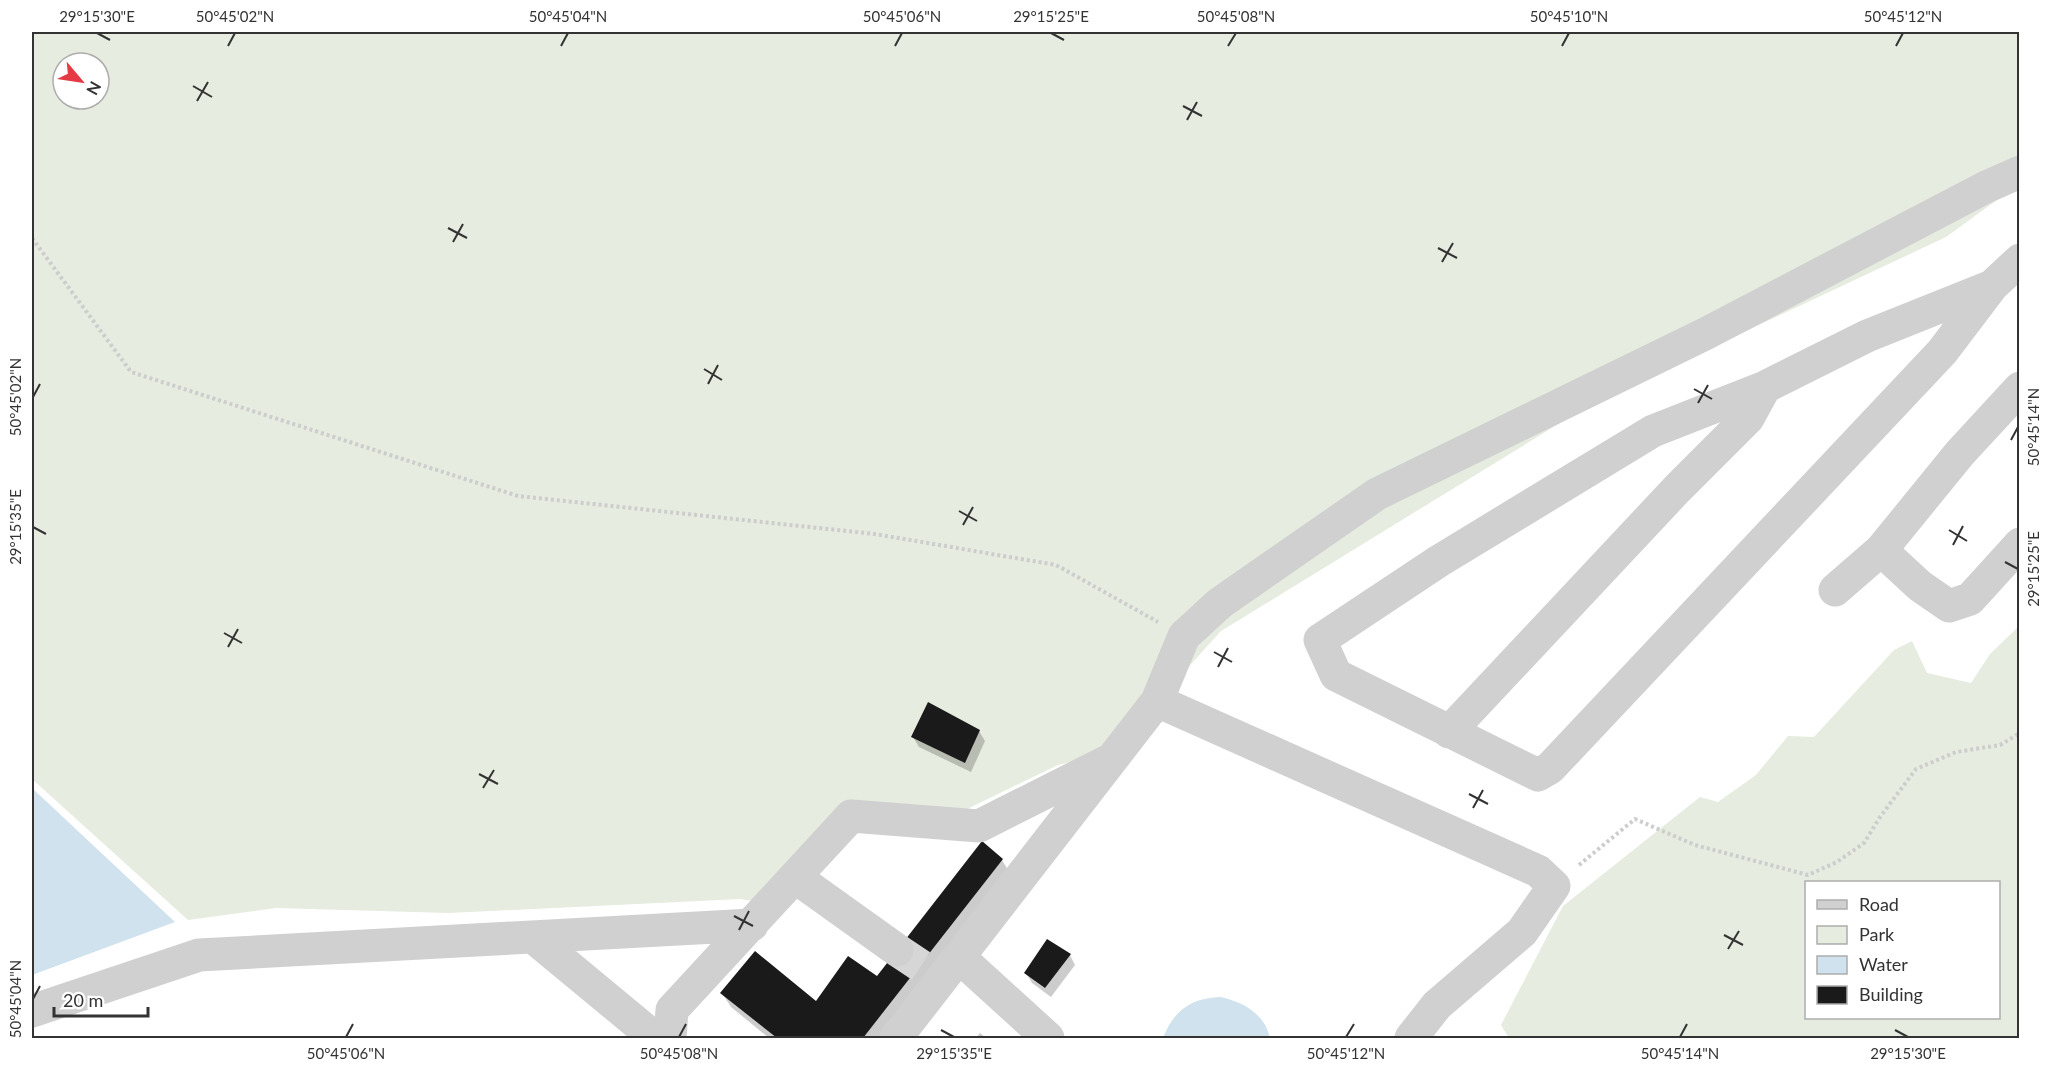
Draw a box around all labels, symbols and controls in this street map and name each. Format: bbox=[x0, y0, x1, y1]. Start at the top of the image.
text: 29°15'30"E bbox=[59, 7, 135, 25]
text: 50°45'02"N bbox=[196, 7, 274, 25]
text: 50°45'04"N bbox=[529, 7, 607, 25]
text: 50°45'06"N bbox=[863, 7, 941, 25]
text: 29°15'25"E bbox=[1013, 7, 1089, 25]
text: 50°45'08"N bbox=[1197, 7, 1275, 25]
text: 50°45'10"N bbox=[1530, 7, 1608, 25]
text: 50°45'12"N bbox=[1864, 7, 1942, 25]
north arrow bbox=[51, 51, 111, 111]
text: N bbox=[83, 79, 106, 99]
text: 50°45'02"N bbox=[6, 358, 24, 436]
text: 50°45'14"N bbox=[2024, 388, 2042, 466]
text: 29°15'35"E bbox=[6, 489, 24, 565]
text: 29°15'25"E bbox=[2024, 531, 2042, 607]
legend bbox=[1805, 881, 2000, 1019]
text: Road bbox=[1859, 893, 1899, 915]
text: Park bbox=[1859, 923, 1895, 945]
text: Water bbox=[1859, 953, 1908, 975]
text: 50°45'04"N bbox=[6, 960, 24, 1038]
scale bar bbox=[54, 980, 148, 1018]
text: Building bbox=[1859, 983, 1923, 1005]
text: 20 m bbox=[63, 989, 103, 1011]
text: 50°45'06"N bbox=[307, 1044, 385, 1062]
text: 50°45'08"N bbox=[640, 1044, 718, 1062]
text: 29°15'35"E bbox=[916, 1044, 992, 1062]
text: 50°45'12"N bbox=[1307, 1044, 1385, 1062]
text: 50°45'14"N bbox=[1641, 1044, 1719, 1062]
text: 29°15'30"E bbox=[1870, 1044, 1946, 1062]

